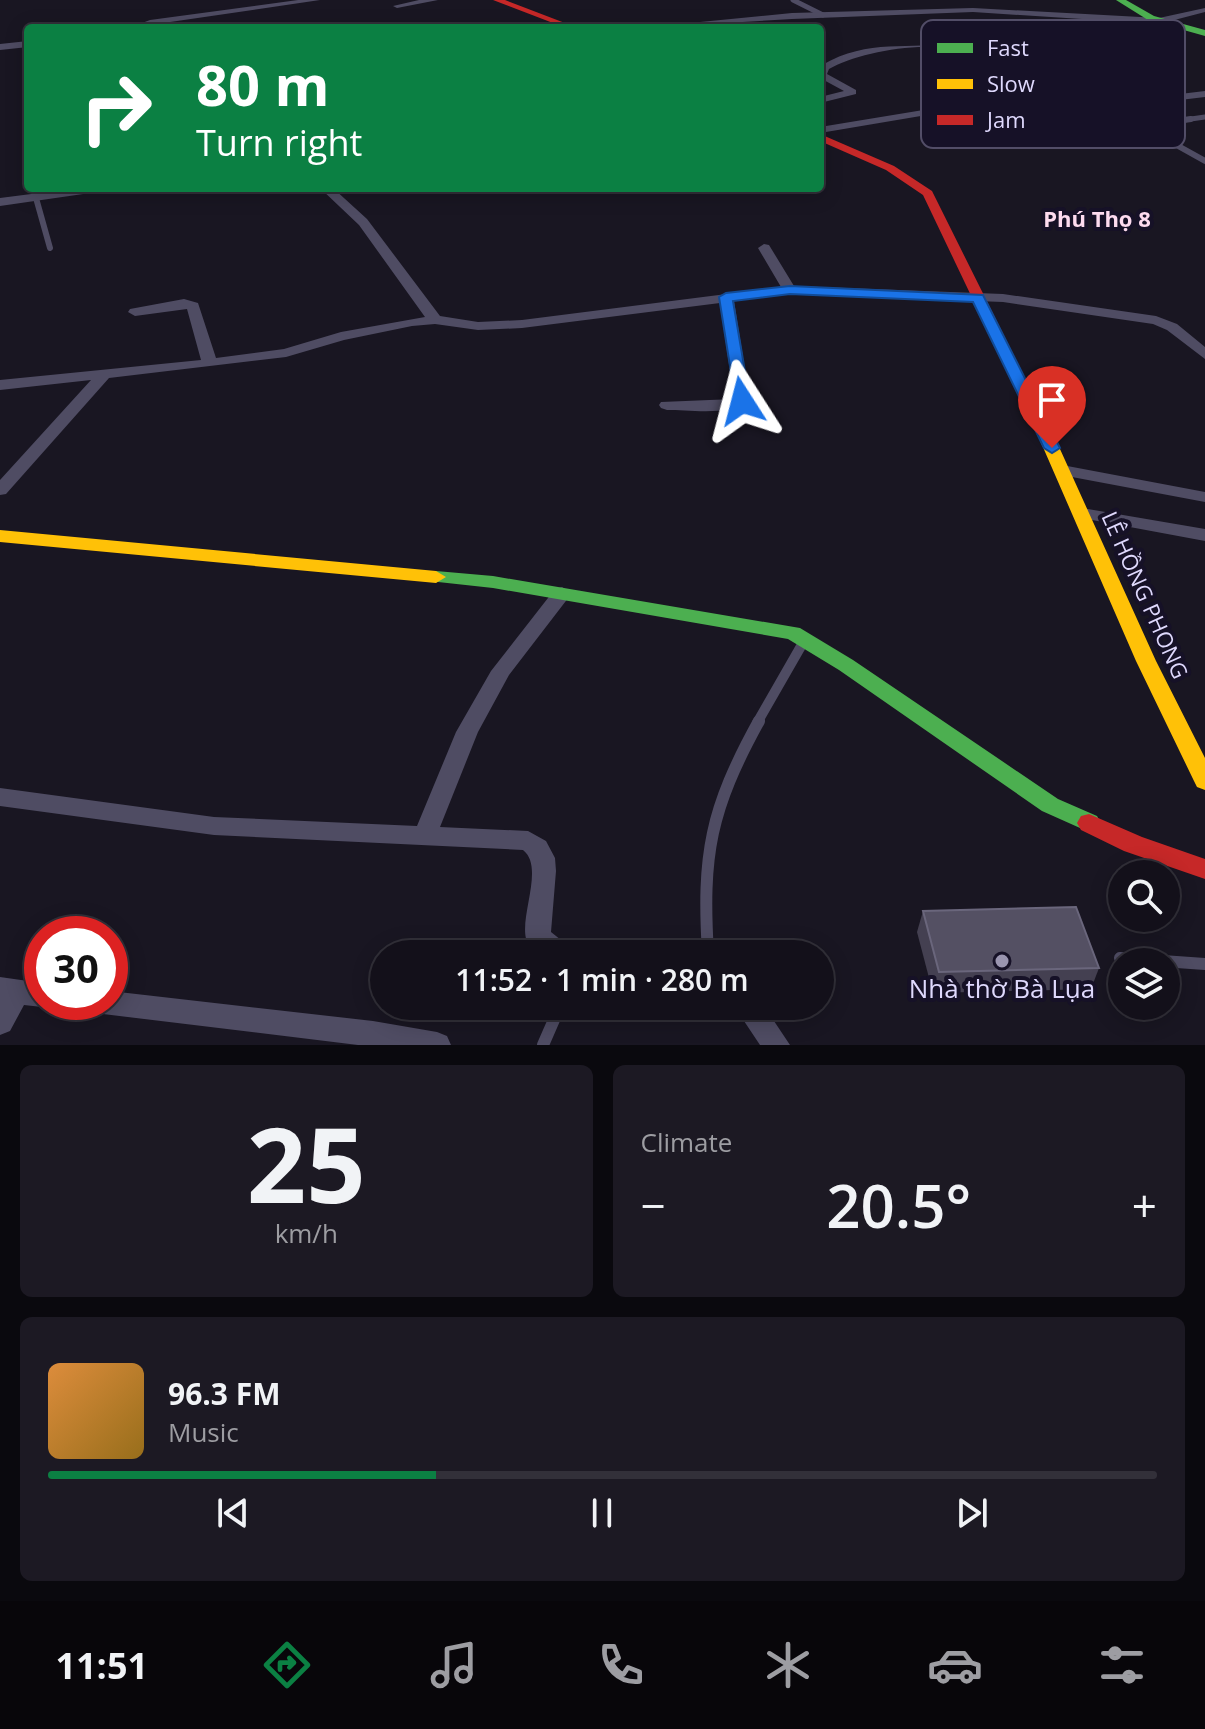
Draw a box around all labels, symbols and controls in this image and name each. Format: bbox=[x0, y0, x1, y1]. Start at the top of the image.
legend bbox=[921, 20, 1185, 148]
text: Fast bbox=[987, 32, 1029, 62]
text: 80 m bbox=[196, 46, 330, 122]
icon: right bbox=[64, 56, 168, 160]
text: Slow bbox=[987, 68, 1035, 98]
text: Jam bbox=[985, 104, 1026, 134]
text: Turn right bbox=[196, 118, 362, 167]
district label: Phú Thọ 8 bbox=[1043, 203, 1151, 233]
position arrow bbox=[700, 359, 784, 443]
pin bbox=[1018, 366, 1086, 448]
icon: arrive bbox=[1030, 378, 1074, 422]
street label: LÊ HỒNG PHONG bbox=[1096, 506, 1196, 683]
map controls bbox=[1108, 860, 1180, 1020]
button: search bbox=[1108, 860, 1180, 932]
speed limit sign: 30 bbox=[24, 916, 128, 1020]
button: layers bbox=[1108, 948, 1180, 1020]
marker: Nhà thờ Bà Lụa bbox=[993, 952, 1011, 970]
text: 11:52 · 1 min · 280 m bbox=[455, 959, 749, 1000]
place label: Nhà thờ Bà Lụa bbox=[909, 970, 1095, 1006]
text: 25 bbox=[247, 1092, 366, 1233]
text: Climate bbox=[641, 1124, 732, 1160]
text: 20.5° bbox=[826, 1164, 971, 1246]
text: − bbox=[641, 1175, 666, 1235]
text: + bbox=[1132, 1175, 1157, 1235]
text: km/h bbox=[275, 1215, 338, 1251]
text: 96.3 FM bbox=[168, 1373, 281, 1414]
text: Music bbox=[168, 1414, 239, 1450]
icon: previous bbox=[211, 1491, 255, 1535]
icon: pause bbox=[580, 1491, 624, 1535]
icon: next bbox=[950, 1491, 994, 1535]
icon: directions bbox=[259, 1637, 315, 1693]
icon: music bbox=[426, 1637, 482, 1693]
icon: phone bbox=[593, 1637, 649, 1693]
icon: climate bbox=[760, 1637, 816, 1693]
icon: car bbox=[927, 1637, 983, 1693]
icon: filters bbox=[1094, 1637, 1150, 1693]
text: 11:51 bbox=[55, 1641, 148, 1690]

